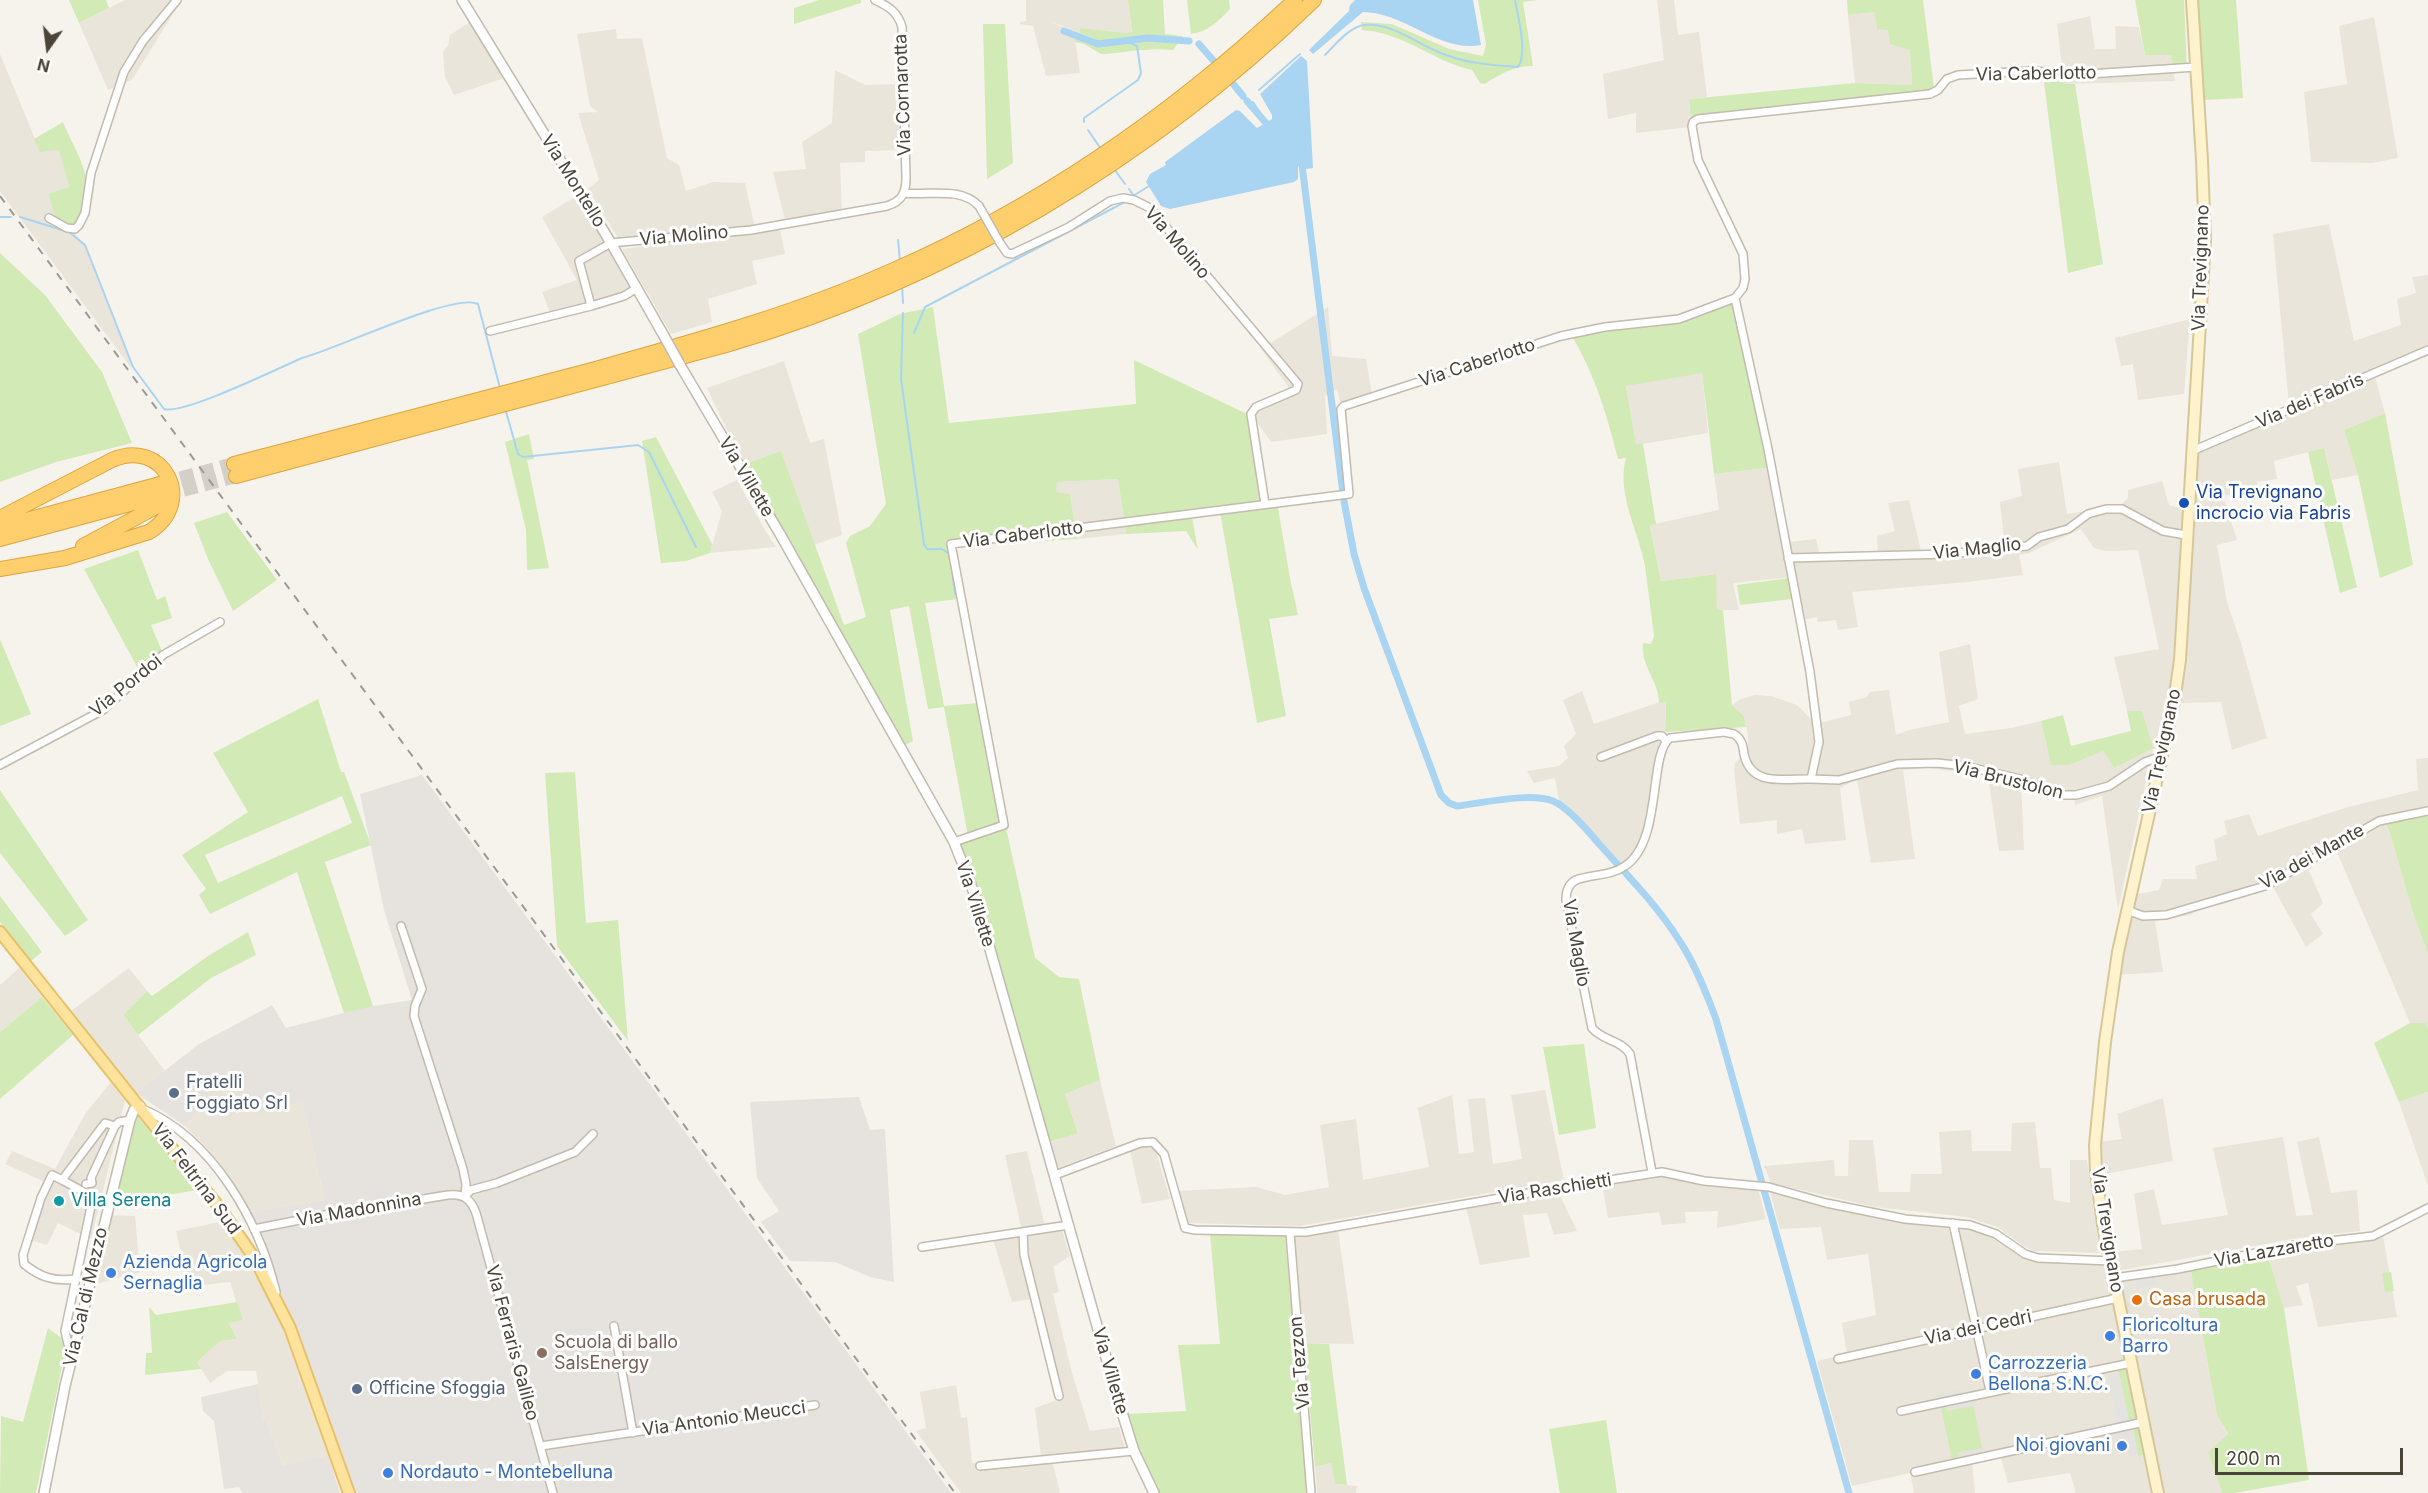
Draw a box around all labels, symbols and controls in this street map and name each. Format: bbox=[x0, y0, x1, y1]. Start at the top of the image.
north arrow bbox=[18, 18, 78, 78]
street label: Via Cornarotta bbox=[890, 33, 916, 157]
text: N bbox=[35, 54, 52, 77]
street label: Via Caberlotto bbox=[1975, 62, 2097, 86]
street label: Via Montello bbox=[536, 131, 610, 231]
street label: Via Molino bbox=[1140, 202, 1214, 284]
street label: Via Trevignano bbox=[2188, 204, 2214, 332]
street label: Via Molino bbox=[639, 221, 729, 251]
street label: Via Caberlotto bbox=[1416, 334, 1538, 392]
street label: Via dei Fabris bbox=[2253, 369, 2367, 433]
street label: Via Villette bbox=[714, 433, 778, 521]
place label: Via Trevignano incrocio via Fabris bbox=[2196, 482, 2351, 524]
marker: Via Trevignano incrocio via Fabris bbox=[2177, 496, 2191, 510]
street label: Via Caberlotto bbox=[962, 517, 1084, 553]
street label: Via Maglio bbox=[1932, 534, 2022, 564]
street label: Via Pordoi bbox=[85, 650, 167, 722]
street label: Via Trevignano bbox=[2138, 687, 2186, 815]
street label: Via Brustolon bbox=[1951, 756, 2065, 804]
street label: Via dei Mante bbox=[2256, 819, 2368, 895]
street label: Via Villette bbox=[951, 858, 999, 950]
street label: Via Maglio bbox=[1558, 897, 1594, 989]
place label: Fratelli Foggiato Srl bbox=[186, 1072, 288, 1114]
marker: Fratelli Foggiato Srl bbox=[167, 1086, 181, 1100]
street label: Via Feltrina Sud bbox=[147, 1119, 245, 1239]
street label: Via Trevignano bbox=[2086, 1166, 2128, 1294]
street label: Via Raschietti bbox=[1497, 1169, 1613, 1209]
street label: Via Madonnina bbox=[295, 1188, 423, 1232]
place label: Villa Serena bbox=[71, 1190, 171, 1212]
marker: Villa Serena bbox=[52, 1194, 66, 1208]
street label: Via Cal di Mezzo bbox=[60, 1225, 112, 1369]
street label: Via Lazzaretto bbox=[2212, 1230, 2336, 1272]
place label: Azienda Agricola Sernaglia bbox=[123, 1252, 267, 1294]
street label: Via Ferraris Galileo bbox=[481, 1263, 543, 1423]
marker: Azienda Agricola Sernaglia bbox=[104, 1266, 118, 1280]
place label: Casa brusada bbox=[2149, 1289, 2266, 1311]
marker: Casa brusada bbox=[2130, 1293, 2144, 1307]
street label: Via dei Cedri bbox=[1922, 1306, 2034, 1350]
place label: Floricoltura Barro bbox=[2122, 1315, 2218, 1358]
street label: Via Tezzon bbox=[1285, 1316, 1315, 1410]
street label: Via Villette bbox=[1087, 1325, 1133, 1417]
marker: Floricoltura Barro bbox=[2103, 1329, 2117, 1343]
place label: Scuola di ballo SalsEnergy bbox=[554, 1332, 678, 1374]
marker: Scuola di ballo SalsEnergy bbox=[535, 1346, 549, 1360]
place label: Carrozzeria Bellona S.N.C. bbox=[1988, 1353, 2109, 1396]
marker: Carrozzeria Bellona S.N.C. bbox=[1969, 1367, 1983, 1381]
place label: Officine Sfoggia bbox=[369, 1378, 506, 1400]
marker: Officine Sfoggia bbox=[350, 1382, 364, 1396]
street label: Via Antonio Meucci bbox=[641, 1397, 807, 1441]
place label: Noi giovani bbox=[2015, 1435, 2110, 1457]
scale bar bbox=[2218, 1436, 2406, 1474]
marker: Noi giovani bbox=[2115, 1439, 2129, 1453]
text: 200 m bbox=[2226, 1448, 2281, 1469]
place label: Nordauto - Montebelluna bbox=[400, 1462, 613, 1484]
marker: Nordauto - Montebelluna bbox=[381, 1466, 395, 1480]

